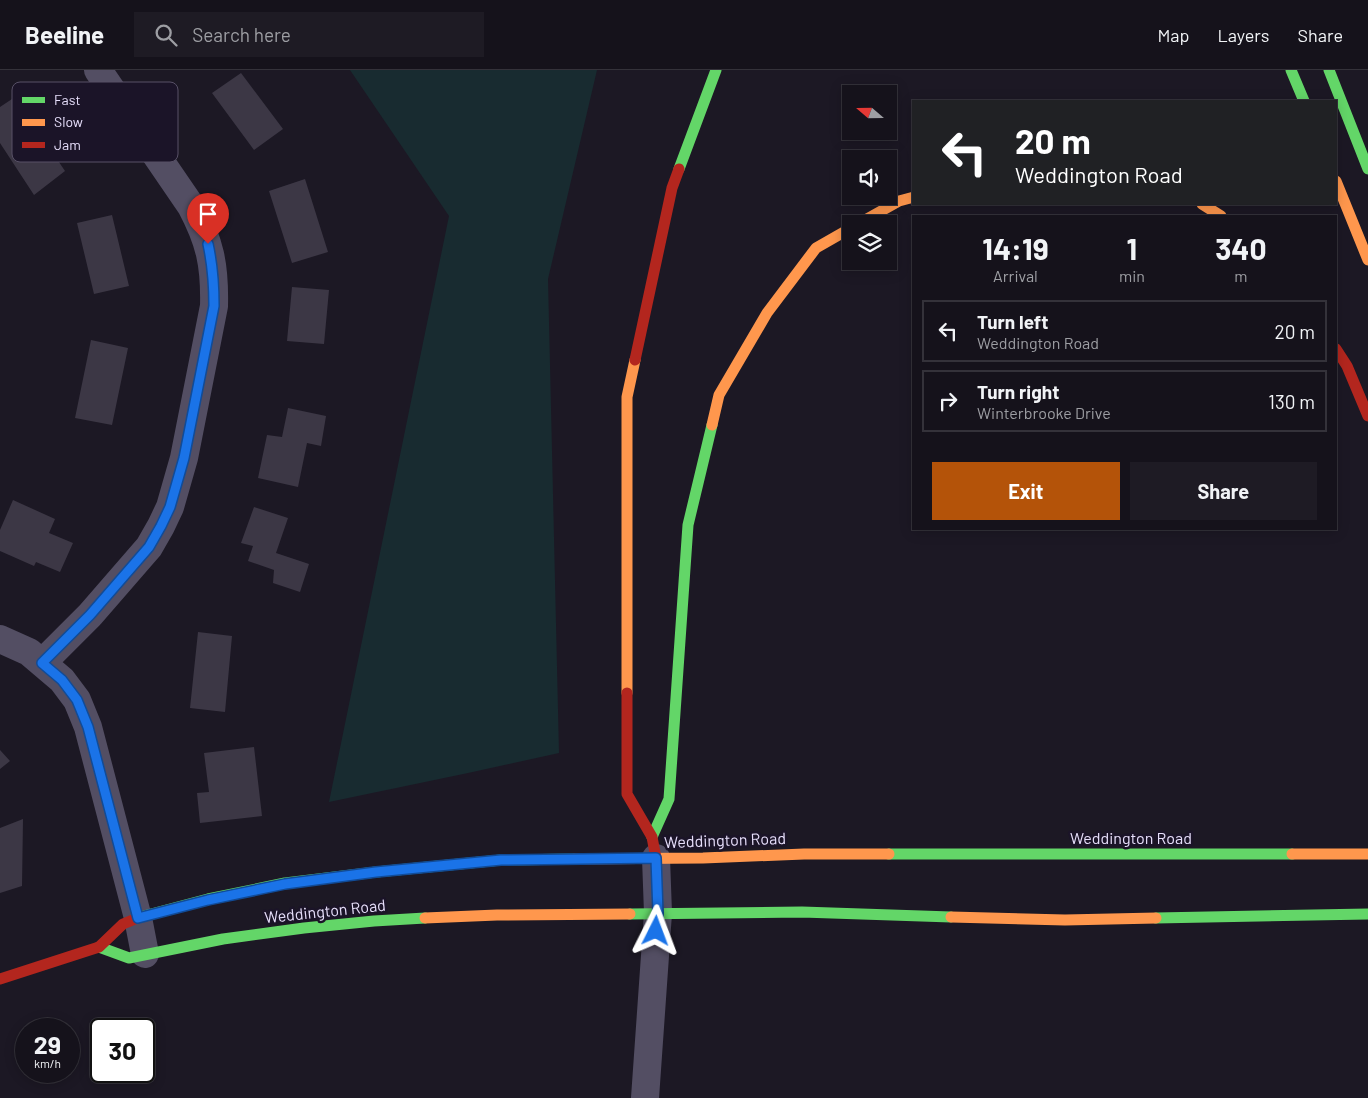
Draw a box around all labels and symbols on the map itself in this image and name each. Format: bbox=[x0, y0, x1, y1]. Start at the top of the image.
legend bbox=[12, 82, 178, 162]
north arrow bbox=[842, 85, 898, 140]
text: Fast bbox=[54, 91, 80, 108]
text: Slow bbox=[54, 113, 83, 130]
text: Jam bbox=[54, 136, 81, 153]
pin bbox=[187, 193, 229, 244]
street label: Weddington Road bbox=[664, 828, 786, 851]
street label: Weddington Road bbox=[1070, 828, 1192, 847]
street label: Weddington Road bbox=[263, 895, 387, 926]
position arrow bbox=[629, 904, 681, 956]
speed limit sign: 30 bbox=[90, 1018, 155, 1083]

